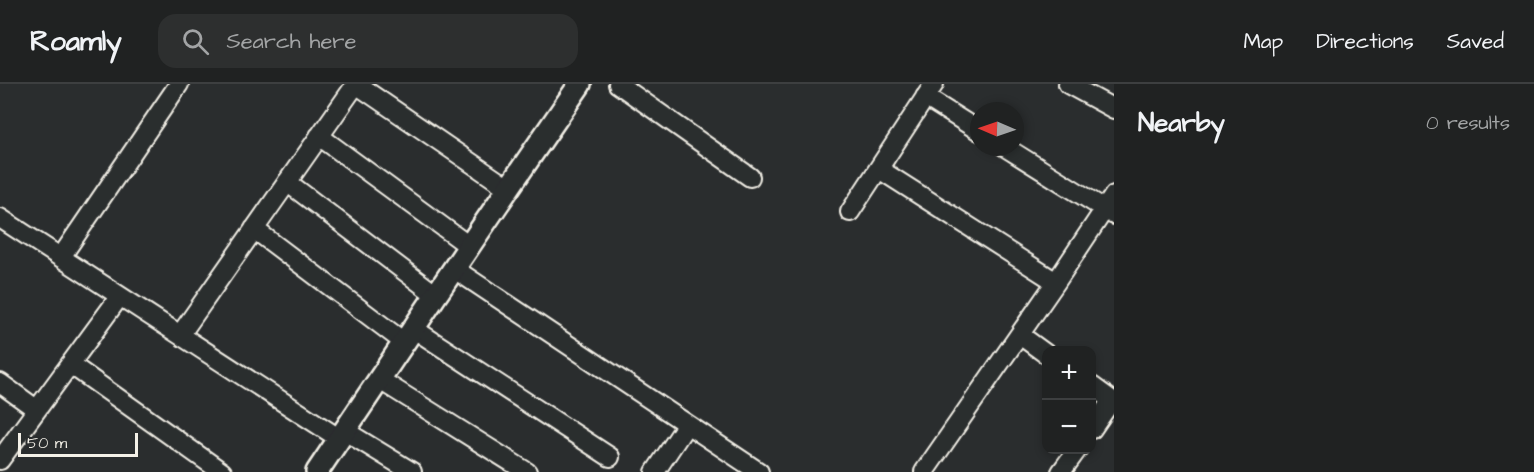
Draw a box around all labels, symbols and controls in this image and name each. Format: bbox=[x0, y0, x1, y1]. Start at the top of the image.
search box bbox=[158, 14, 578, 68]
text: Roamly bbox=[30, 22, 122, 61]
icon: search bbox=[179, 25, 212, 58]
text: Search here bbox=[227, 26, 356, 57]
text: Map bbox=[1243, 27, 1283, 56]
text: Directions bbox=[1316, 27, 1414, 56]
text: Saved bbox=[1447, 27, 1504, 56]
north arrow bbox=[970, 102, 1024, 156]
text: Nearby bbox=[1138, 105, 1225, 141]
text: 0 results bbox=[1426, 109, 1510, 137]
map controls bbox=[1042, 346, 1096, 454]
button: + bbox=[1042, 346, 1096, 400]
button: − bbox=[1042, 400, 1096, 454]
scale bar bbox=[18, 430, 138, 458]
text: 50 m bbox=[27, 432, 67, 454]

